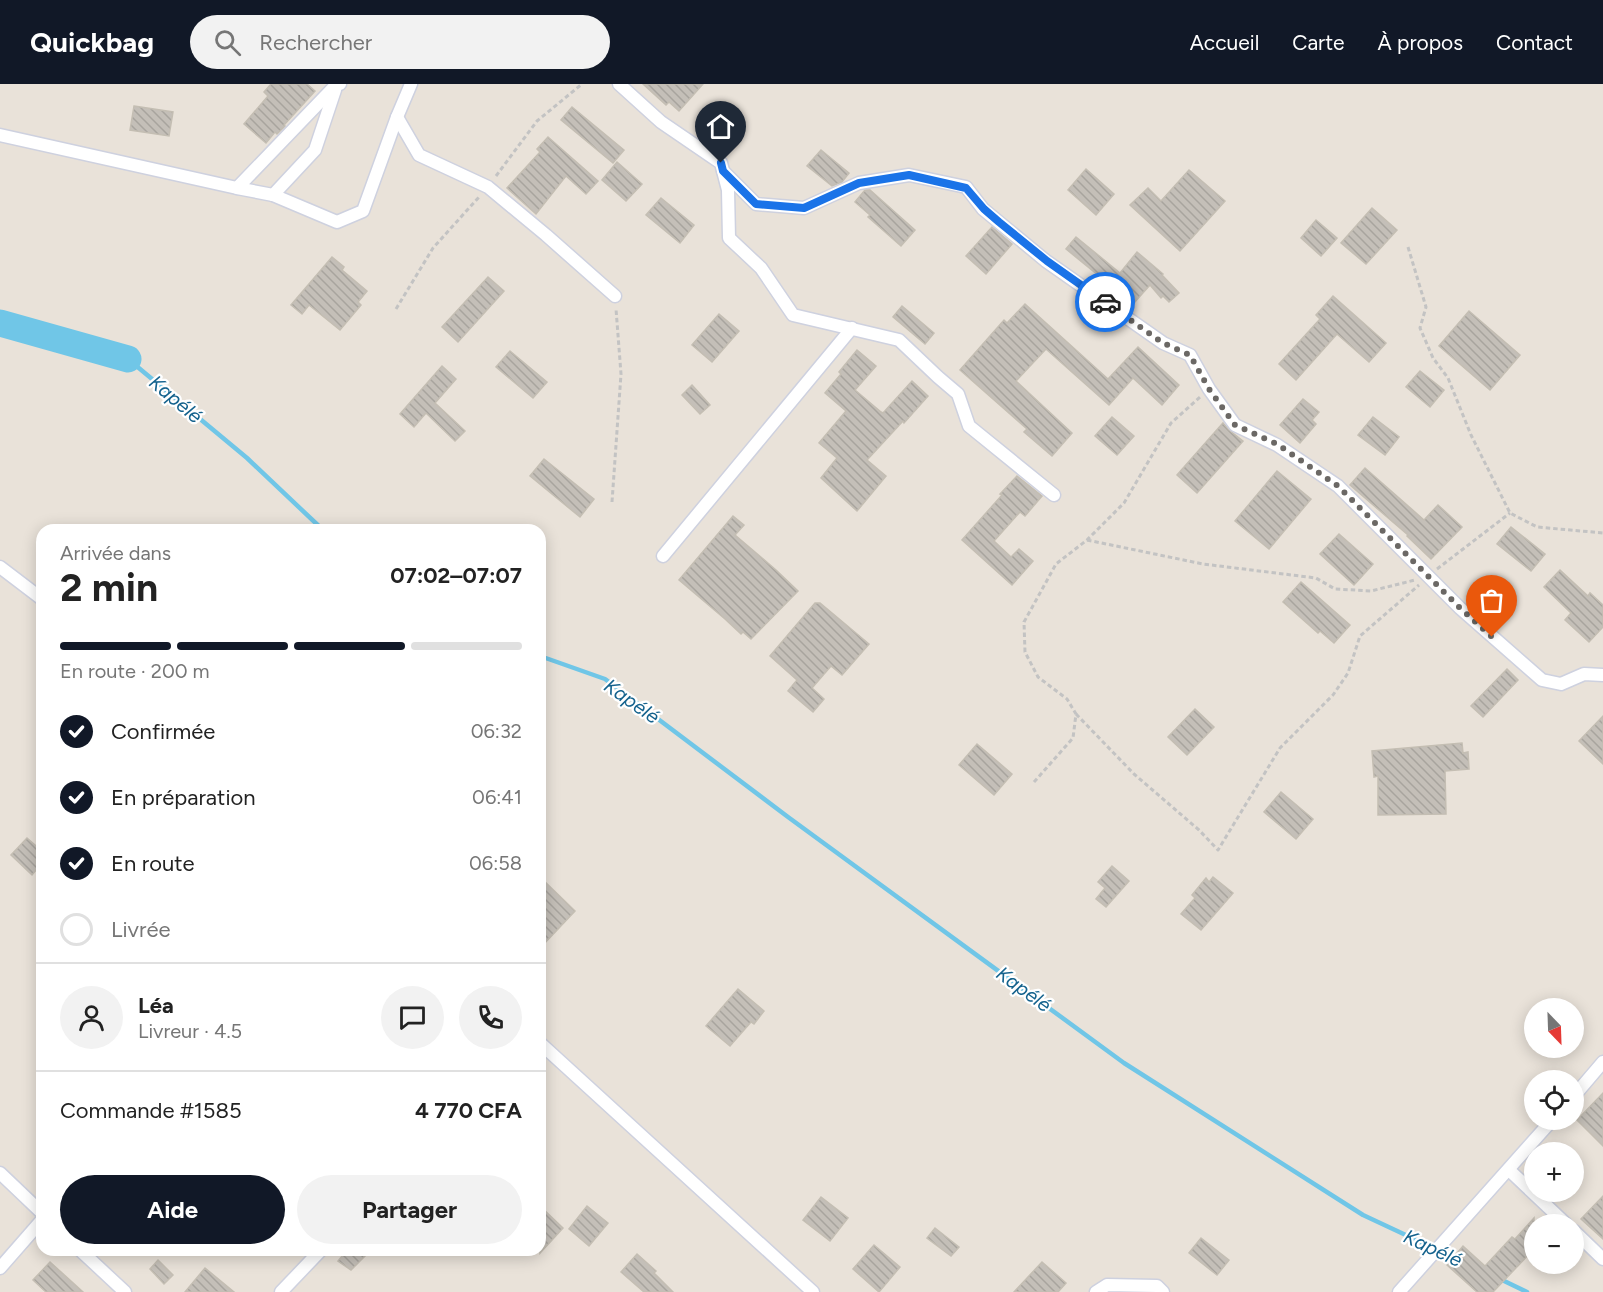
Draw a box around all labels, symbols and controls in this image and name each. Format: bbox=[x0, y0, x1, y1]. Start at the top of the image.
search box bbox=[190, 15, 610, 69]
text: Quickbag bbox=[30, 25, 154, 59]
icon: search bbox=[211, 26, 244, 59]
text: Rechercher bbox=[259, 29, 372, 56]
text: Accueil bbox=[1190, 30, 1259, 55]
text: Carte bbox=[1292, 30, 1345, 55]
text: À propos bbox=[1378, 30, 1463, 55]
text: Contact bbox=[1496, 30, 1573, 55]
pin bbox=[695, 101, 746, 163]
icon: home bbox=[704, 110, 737, 143]
courier bbox=[1075, 272, 1135, 332]
icon: car bbox=[1089, 286, 1122, 319]
water label: Kapélé bbox=[145, 370, 207, 428]
text: Arrivée dans bbox=[60, 541, 171, 565]
text: 07:02–07:07 bbox=[390, 562, 522, 589]
text: 2 min bbox=[60, 564, 158, 611]
pin bbox=[1466, 575, 1517, 637]
icon: bag bbox=[1475, 584, 1508, 617]
text: En route · 200 m bbox=[60, 659, 210, 683]
water label: Kapélé bbox=[600, 673, 664, 729]
icon: check bbox=[60, 715, 93, 748]
text: Confirmée bbox=[111, 718, 215, 745]
text: 06:32 bbox=[471, 719, 522, 743]
icon: check bbox=[60, 781, 93, 814]
text: En préparation bbox=[111, 784, 256, 811]
text: 06:41 bbox=[472, 785, 522, 809]
icon: check bbox=[60, 847, 93, 880]
text: En route bbox=[111, 850, 194, 877]
text: 06:58 bbox=[469, 851, 522, 875]
text: Livrée bbox=[111, 916, 170, 943]
water label: Kapélé bbox=[992, 961, 1056, 1017]
button: person bbox=[60, 986, 123, 1049]
button: chat bbox=[381, 986, 444, 1049]
button: phone bbox=[459, 986, 522, 1049]
text: Léa bbox=[138, 992, 174, 1019]
north arrow bbox=[1524, 998, 1584, 1058]
map controls bbox=[1524, 998, 1584, 1274]
text: Livreur · 4.5 bbox=[138, 1019, 242, 1043]
button: locate bbox=[1524, 1070, 1584, 1130]
text: Commande #1585 bbox=[60, 1097, 242, 1124]
text: 4 770 CFA bbox=[415, 1097, 522, 1124]
button: + bbox=[1524, 1142, 1584, 1202]
button: Aide bbox=[60, 1175, 285, 1244]
button: Partager bbox=[297, 1175, 522, 1244]
button: − bbox=[1524, 1214, 1584, 1274]
water label: Kapélé bbox=[1400, 1224, 1466, 1272]

